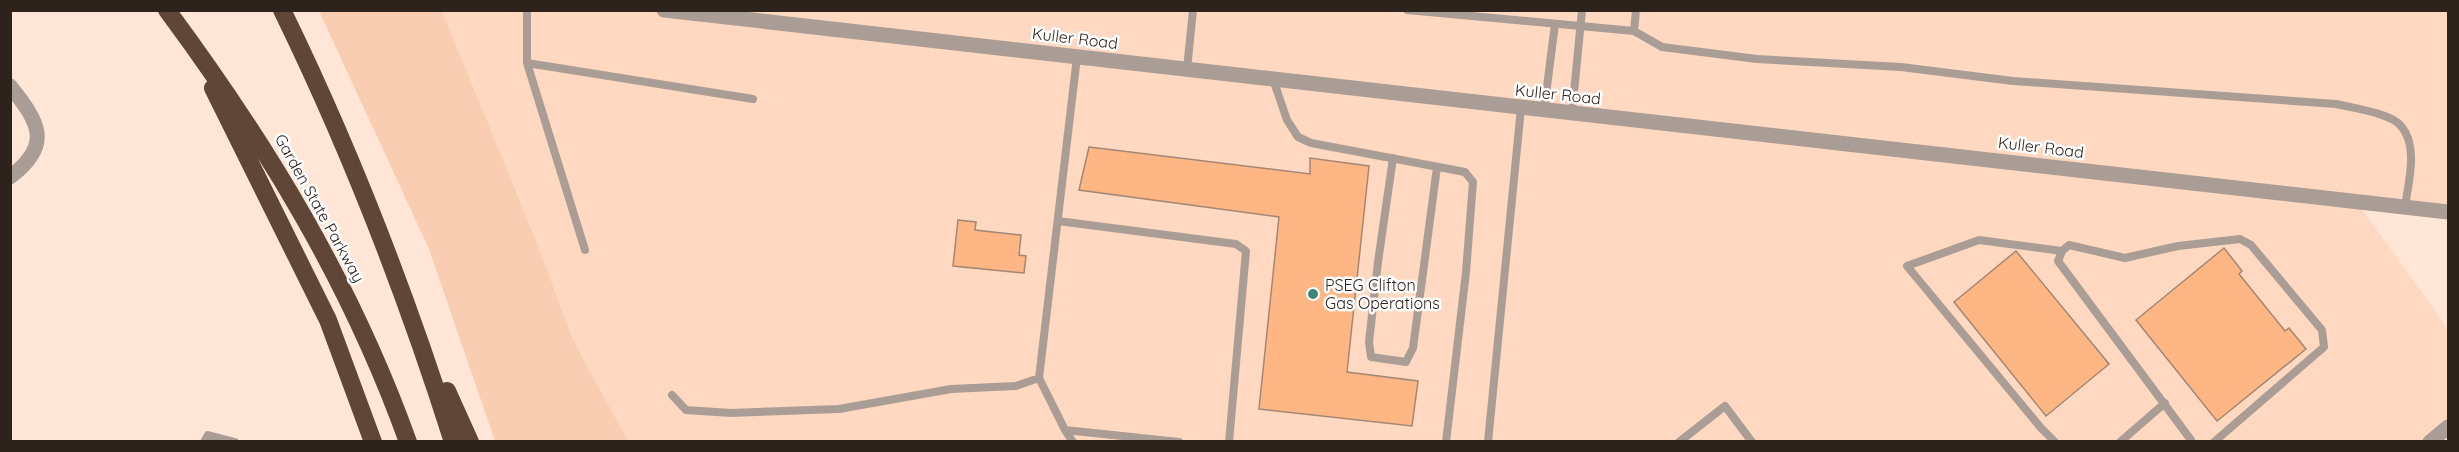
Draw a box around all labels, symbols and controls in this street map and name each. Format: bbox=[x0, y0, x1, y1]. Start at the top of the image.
street label: Kuller Road bbox=[1031, 23, 1119, 53]
street label: Kuller Road bbox=[1514, 80, 1602, 108]
street label: Garden State Parkway bbox=[271, 130, 369, 286]
street label: Kuller Road bbox=[1997, 132, 2085, 162]
place label: PSEG Clifton Gas Operations bbox=[1325, 275, 1440, 313]
marker: PSEG Clifton Gas Operations bbox=[1306, 287, 1320, 301]

